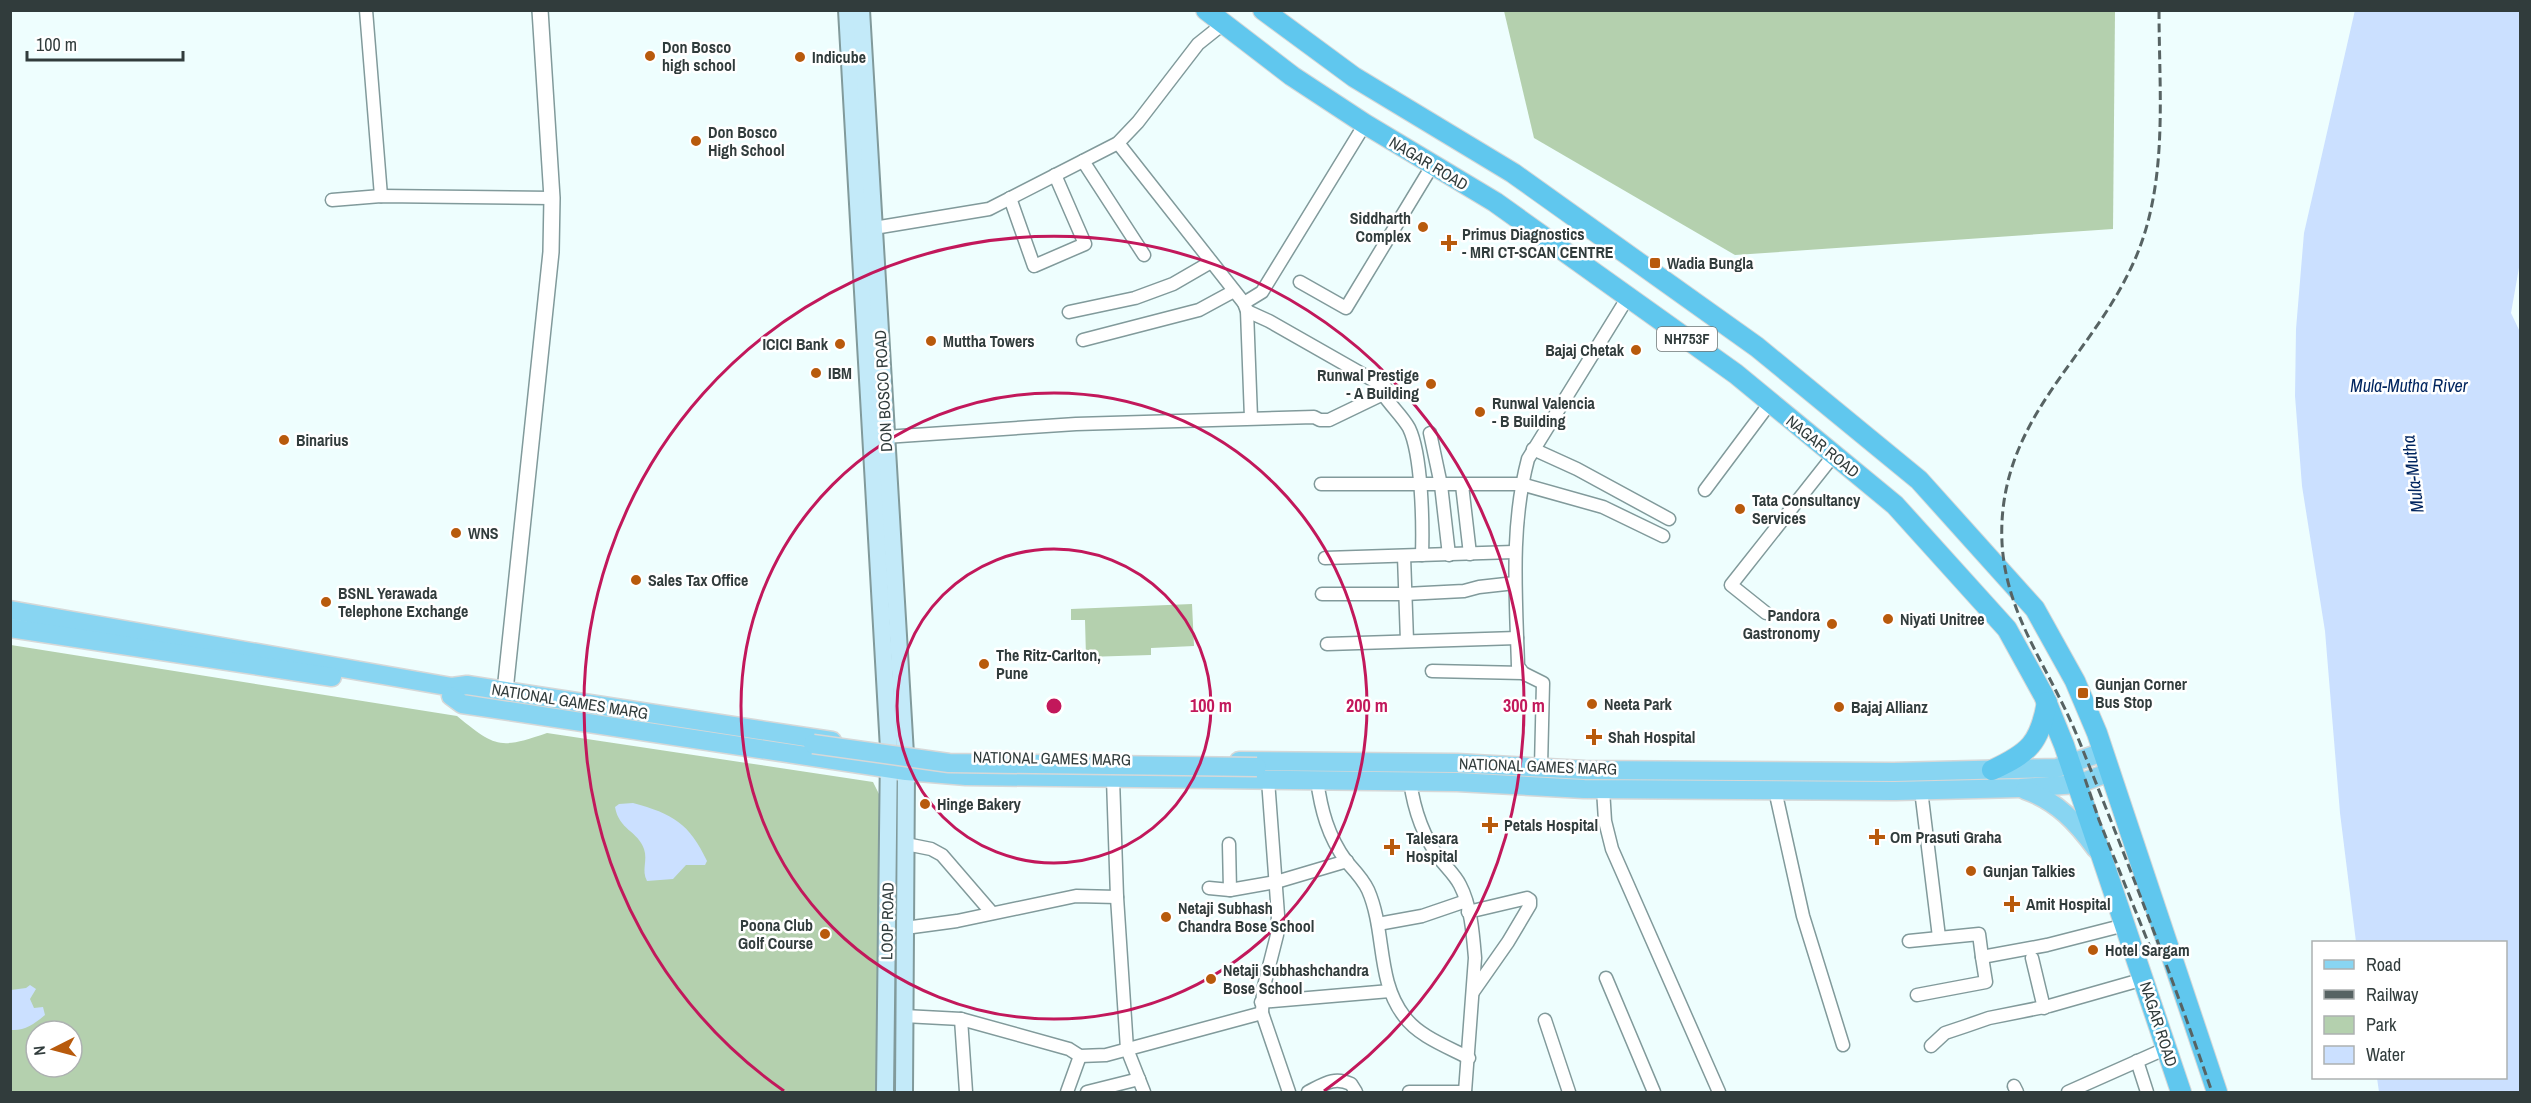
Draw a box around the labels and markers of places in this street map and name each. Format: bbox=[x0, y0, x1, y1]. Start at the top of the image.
place label: Don Bosco high school bbox=[662, 36, 736, 76]
place label: Indicube bbox=[812, 46, 866, 68]
marker: Don Bosco high school bbox=[643, 49, 657, 63]
marker: Indicube bbox=[793, 50, 807, 64]
place label: Don Bosco High School bbox=[708, 121, 785, 161]
marker: Don Bosco High School bbox=[689, 134, 703, 148]
place label: Siddharth Complex bbox=[1350, 207, 1412, 247]
marker: Siddharth Complex bbox=[1416, 220, 1430, 234]
place label: Primus Diagnostics - MRI CT-SCAN CENTRE bbox=[1462, 223, 1614, 263]
marker: Primus Diagnostics - MRI CT-SCAN CENTRE bbox=[1440, 234, 1458, 252]
place label: Wadia Bungla bbox=[1667, 252, 1754, 274]
marker: Wadia Bungla bbox=[1648, 256, 1662, 270]
place label: Muttha Towers bbox=[943, 330, 1035, 352]
place label: ICICI Bank bbox=[762, 333, 829, 355]
marker: Muttha Towers bbox=[924, 334, 938, 348]
marker: ICICI Bank bbox=[833, 337, 847, 351]
place label: Bajaj Chetak bbox=[1545, 339, 1625, 361]
marker: Bajaj Chetak bbox=[1629, 343, 1643, 357]
place label: IBM bbox=[828, 362, 852, 384]
place label: Runwal Prestige - A Building bbox=[1317, 364, 1419, 404]
marker: IBM bbox=[809, 366, 823, 380]
marker: Runwal Prestige - A Building bbox=[1424, 377, 1438, 391]
place label: Runwal Valencia - B Building bbox=[1492, 392, 1596, 432]
marker: Runwal Valencia - B Building bbox=[1473, 405, 1487, 419]
place label: Binarius bbox=[296, 429, 349, 451]
marker: Binarius bbox=[277, 433, 291, 447]
place label: Tata Consultancy Services bbox=[1752, 489, 1861, 529]
marker: Tata Consultancy Services bbox=[1733, 502, 1747, 516]
place label: WNS bbox=[468, 522, 499, 544]
marker: WNS bbox=[449, 526, 463, 540]
place label: Sales Tax Office bbox=[648, 569, 748, 591]
marker: Sales Tax Office bbox=[629, 573, 643, 587]
place label: BSNL Yerawada Telephone Exchange bbox=[338, 582, 468, 622]
marker: BSNL Yerawada Telephone Exchange bbox=[319, 595, 333, 609]
place label: Pandora Gastronomy bbox=[1743, 604, 1821, 644]
place label: Niyati Unitree bbox=[1900, 608, 1985, 630]
marker: Niyati Unitree bbox=[1881, 612, 1895, 626]
marker: Pandora Gastronomy bbox=[1825, 617, 1839, 631]
place label: The Ritz-Carlton, Pune bbox=[996, 644, 1101, 684]
marker: The Ritz-Carlton, Pune bbox=[977, 657, 991, 671]
place label: Gunjan Corner Bus Stop bbox=[2095, 673, 2188, 713]
marker: Gunjan Corner Bus Stop bbox=[2076, 686, 2090, 700]
place label: Neeta Park bbox=[1604, 693, 1673, 715]
centre of rings bbox=[1044, 696, 1064, 716]
place label: Bajaj Allianz bbox=[1851, 696, 1928, 718]
marker: Neeta Park bbox=[1585, 697, 1599, 711]
marker: Bajaj Allianz bbox=[1832, 700, 1846, 714]
place label: Shah Hospital bbox=[1608, 726, 1696, 748]
marker: Shah Hospital bbox=[1585, 728, 1603, 746]
place label: Hinge Bakery bbox=[937, 793, 1022, 815]
marker: Hinge Bakery bbox=[918, 797, 932, 811]
place label: Petals Hospital bbox=[1504, 814, 1598, 836]
marker: Petals Hospital bbox=[1481, 816, 1499, 834]
place label: Om Prasuti Graha bbox=[1890, 826, 2002, 848]
place label: Talesara Hospital bbox=[1406, 827, 1459, 867]
marker: Om Prasuti Graha bbox=[1868, 828, 1886, 846]
marker: Talesara Hospital bbox=[1383, 838, 1401, 856]
place label: Gunjan Talkies bbox=[1983, 860, 2075, 882]
marker: Gunjan Talkies bbox=[1964, 864, 1978, 878]
place label: Amit Hospital bbox=[2026, 893, 2111, 915]
marker: Amit Hospital bbox=[2003, 895, 2021, 913]
place label: Netaji Subhash Chandra Bose School bbox=[1178, 897, 1314, 937]
marker: Netaji Subhash Chandra Bose School bbox=[1159, 910, 1173, 924]
place label: Poona Club Golf Course bbox=[738, 914, 813, 954]
marker: Poona Club Golf Course bbox=[818, 927, 832, 941]
place label: Hotel Sargam bbox=[2105, 939, 2190, 961]
marker: Hotel Sargam bbox=[2086, 943, 2100, 957]
place label: Netaji Subhashchandra Bose School bbox=[1223, 959, 1370, 999]
marker: Netaji Subhashchandra Bose School bbox=[1204, 972, 1218, 986]

